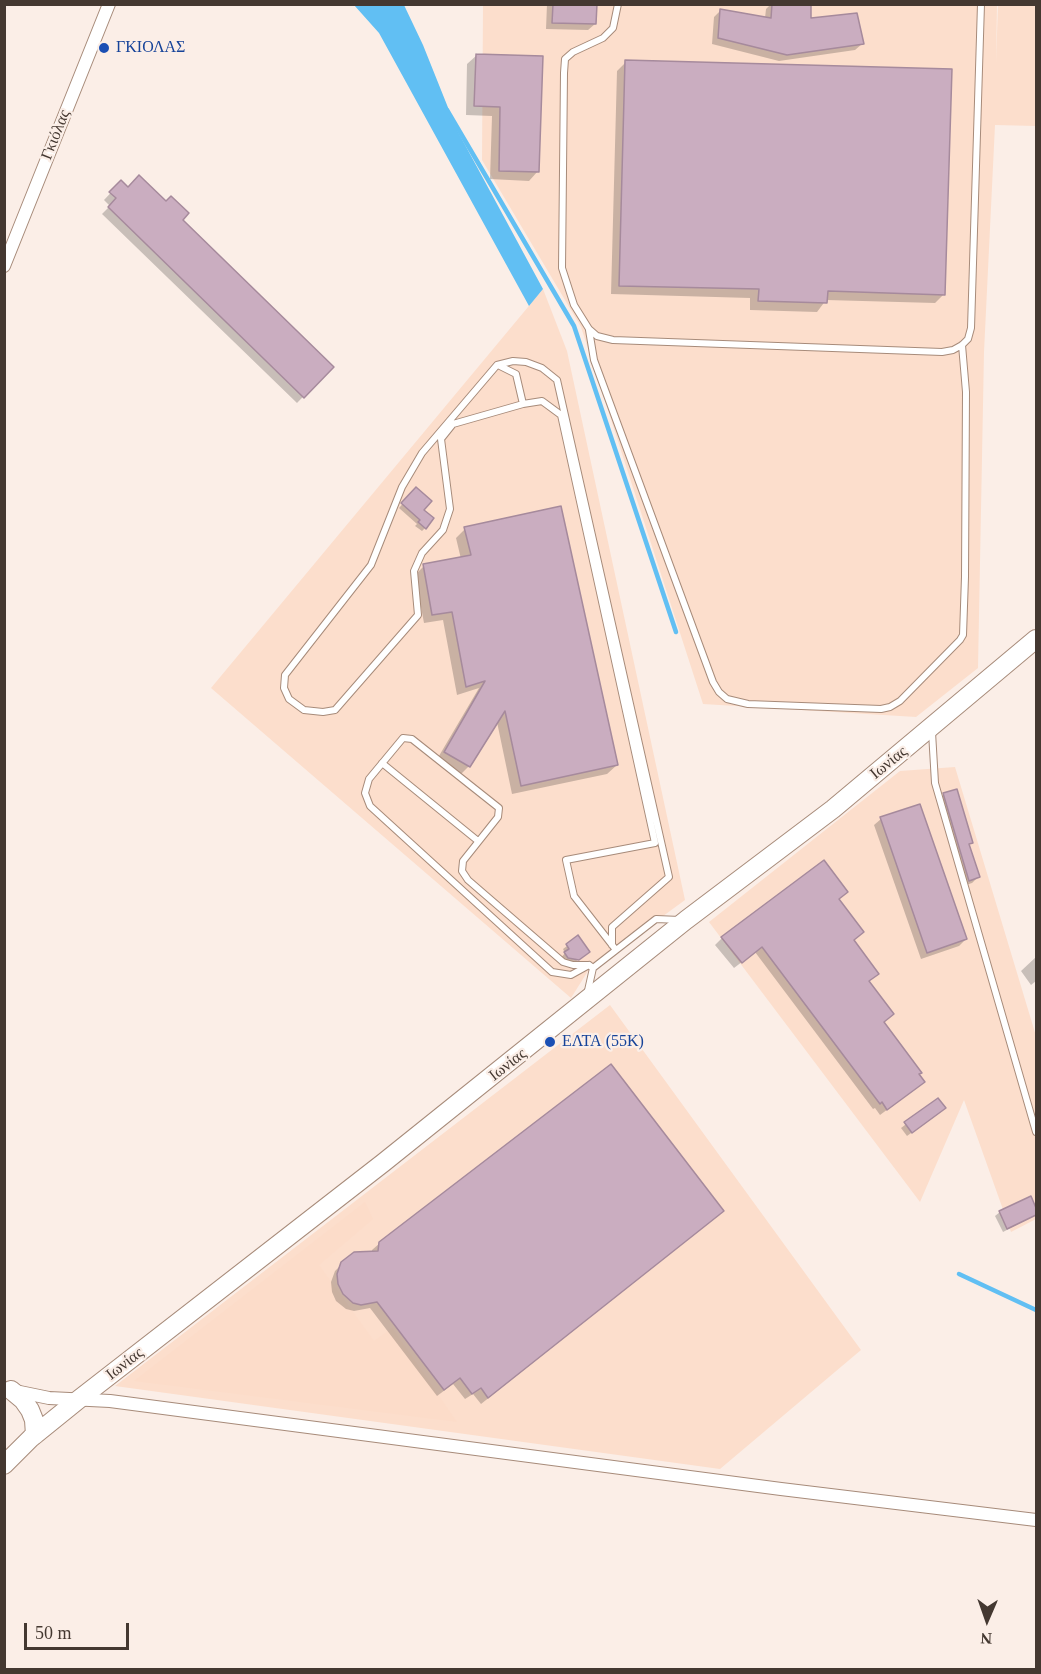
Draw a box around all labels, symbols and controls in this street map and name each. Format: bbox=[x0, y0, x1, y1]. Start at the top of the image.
place label: ΓΚΙΟΛΑΣ bbox=[116, 38, 185, 58]
marker: ΓΚΙΟΛΑΣ bbox=[97, 41, 111, 55]
street label: Γκιόλας bbox=[37, 107, 75, 163]
street label: Ιωνίας bbox=[867, 742, 911, 784]
place label: ΕΛΤΑ (55Κ) bbox=[562, 1032, 644, 1052]
marker: ΕΛΤΑ (55Κ) bbox=[543, 1035, 557, 1049]
street label: Ιωνίας bbox=[485, 1044, 531, 1086]
street label: Ιωνίας bbox=[102, 1343, 148, 1385]
north arrow bbox=[957, 1590, 1017, 1650]
scale bar bbox=[27, 1611, 132, 1649]
text: 50 m bbox=[35, 1623, 72, 1643]
text: N bbox=[980, 1630, 992, 1647]

